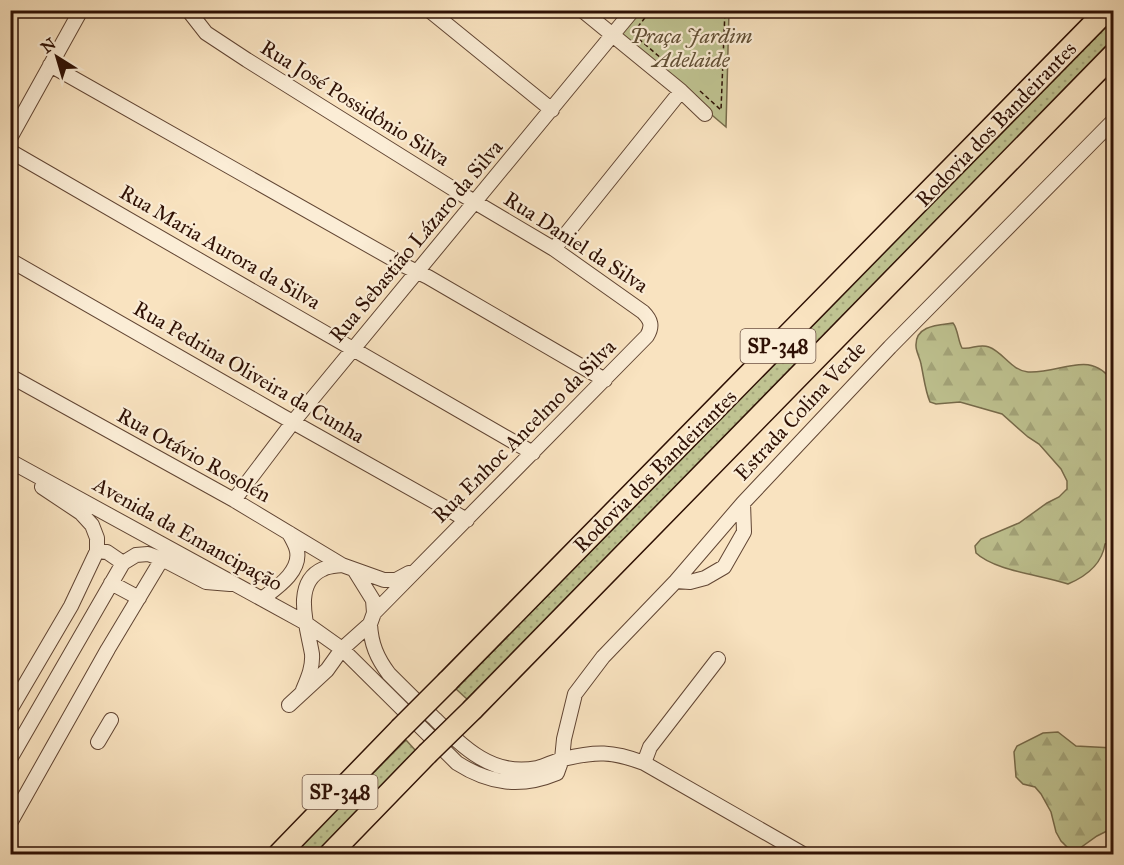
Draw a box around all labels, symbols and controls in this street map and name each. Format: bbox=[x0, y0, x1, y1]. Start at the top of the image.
park label: Praça Jardim Adelaide bbox=[630, 23, 753, 73]
north arrow bbox=[27, 27, 87, 87]
text: N bbox=[37, 33, 60, 57]
street label: Rua José Possidônio Silva bbox=[256, 34, 454, 172]
street label: Rodovia dos Bandeirantes bbox=[910, 36, 1082, 212]
street label: Rua Sebastião Lázaro da Silva bbox=[324, 134, 508, 347]
street label: Rua Maria Aurora da Silva bbox=[115, 179, 325, 315]
street label: Rua Daniel da Silva bbox=[499, 186, 653, 298]
street label: Rua Pedrina Oliveira da Cunha bbox=[129, 295, 369, 449]
road number: SP-348 bbox=[740, 329, 816, 363]
street label: Rua Enhoc Ancelmo da Silva bbox=[427, 334, 621, 528]
street label: Estrada Colina Verde bbox=[729, 336, 871, 486]
street label: Rodovia dos Bandeirantes bbox=[568, 384, 742, 558]
street label: Rua Otávio Rosolén bbox=[113, 402, 275, 508]
street label: Avenida da Emancipação bbox=[88, 471, 287, 597]
road number: SP-348 bbox=[302, 775, 378, 809]

